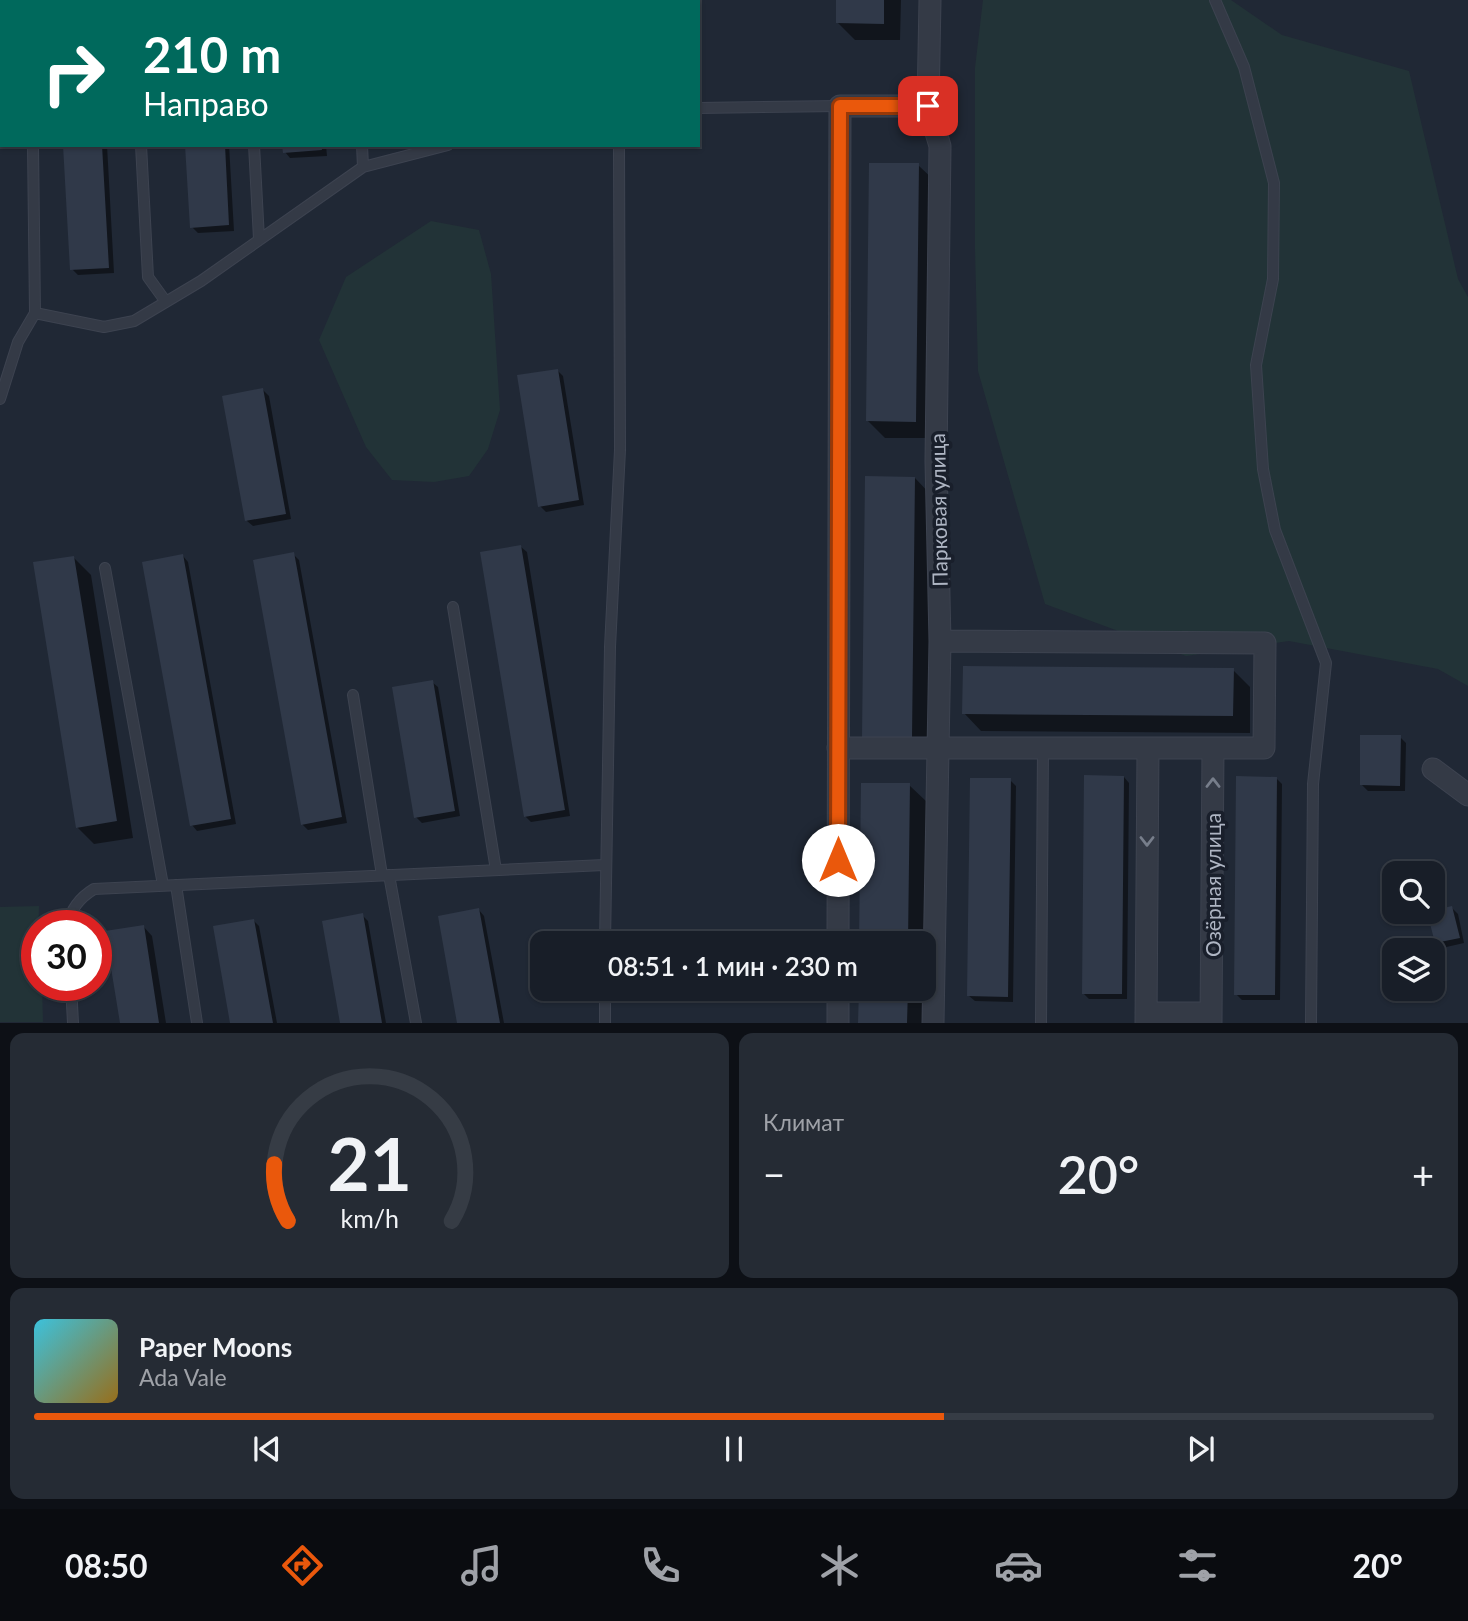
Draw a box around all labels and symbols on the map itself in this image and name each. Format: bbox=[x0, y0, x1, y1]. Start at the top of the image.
pin bbox=[898, 76, 958, 136]
street label: Парковая улица bbox=[924, 433, 952, 587]
one-way arrow bbox=[1205, 777, 1221, 788]
street label: Озёрная улица bbox=[1200, 813, 1225, 957]
position arrow bbox=[801, 823, 875, 897]
one-way arrow bbox=[1139, 837, 1155, 847]
speed limit sign: 30 bbox=[21, 910, 112, 1001]

